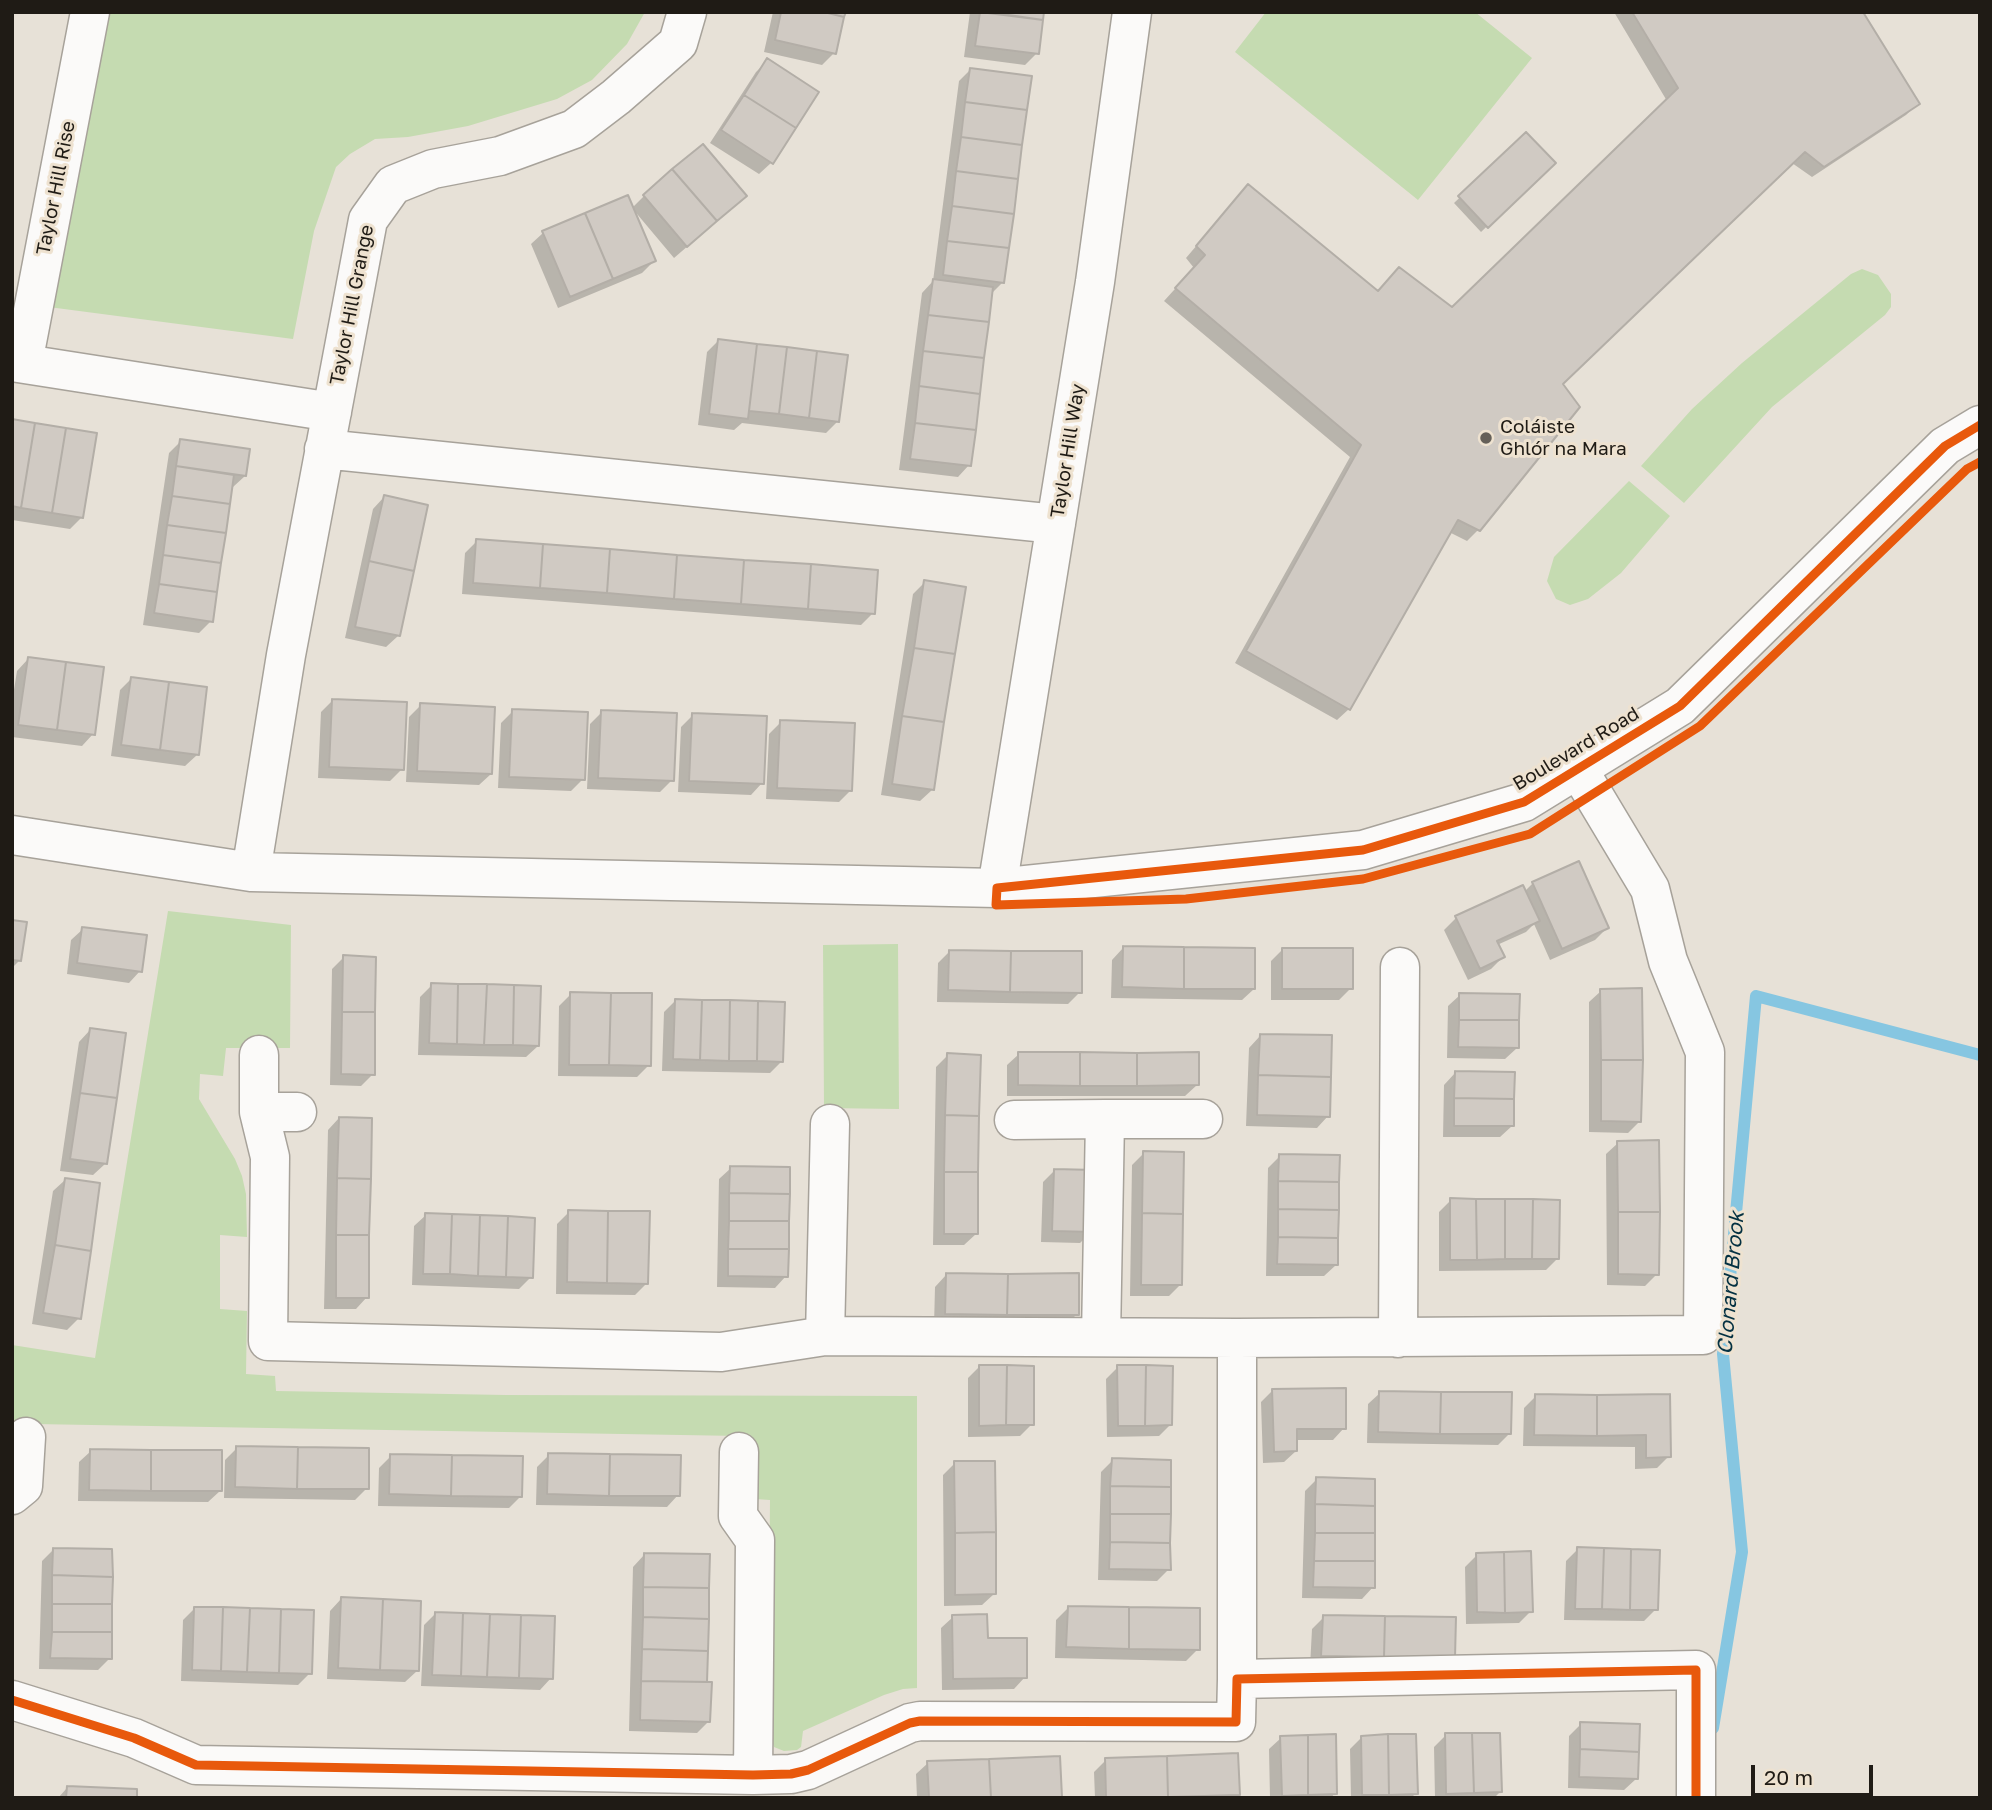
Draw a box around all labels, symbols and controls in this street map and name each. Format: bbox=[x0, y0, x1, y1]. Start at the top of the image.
street label: Taylor Hill Rise bbox=[32, 119, 80, 257]
street label: Taylor Hill Grange bbox=[325, 223, 379, 387]
street label: Taylor Hill Way bbox=[1046, 382, 1090, 520]
place label: Coláiste Ghlór na Mara bbox=[1500, 416, 1627, 460]
marker: Coláiste Ghlór na Mara bbox=[1478, 430, 1494, 446]
street label: Boulevard Road bbox=[1509, 702, 1643, 796]
water label: Clonard Brook bbox=[1712, 1210, 1750, 1356]
scale bar bbox=[1754, 1750, 1876, 1794]
text: 20 m bbox=[1764, 1764, 1813, 1790]

